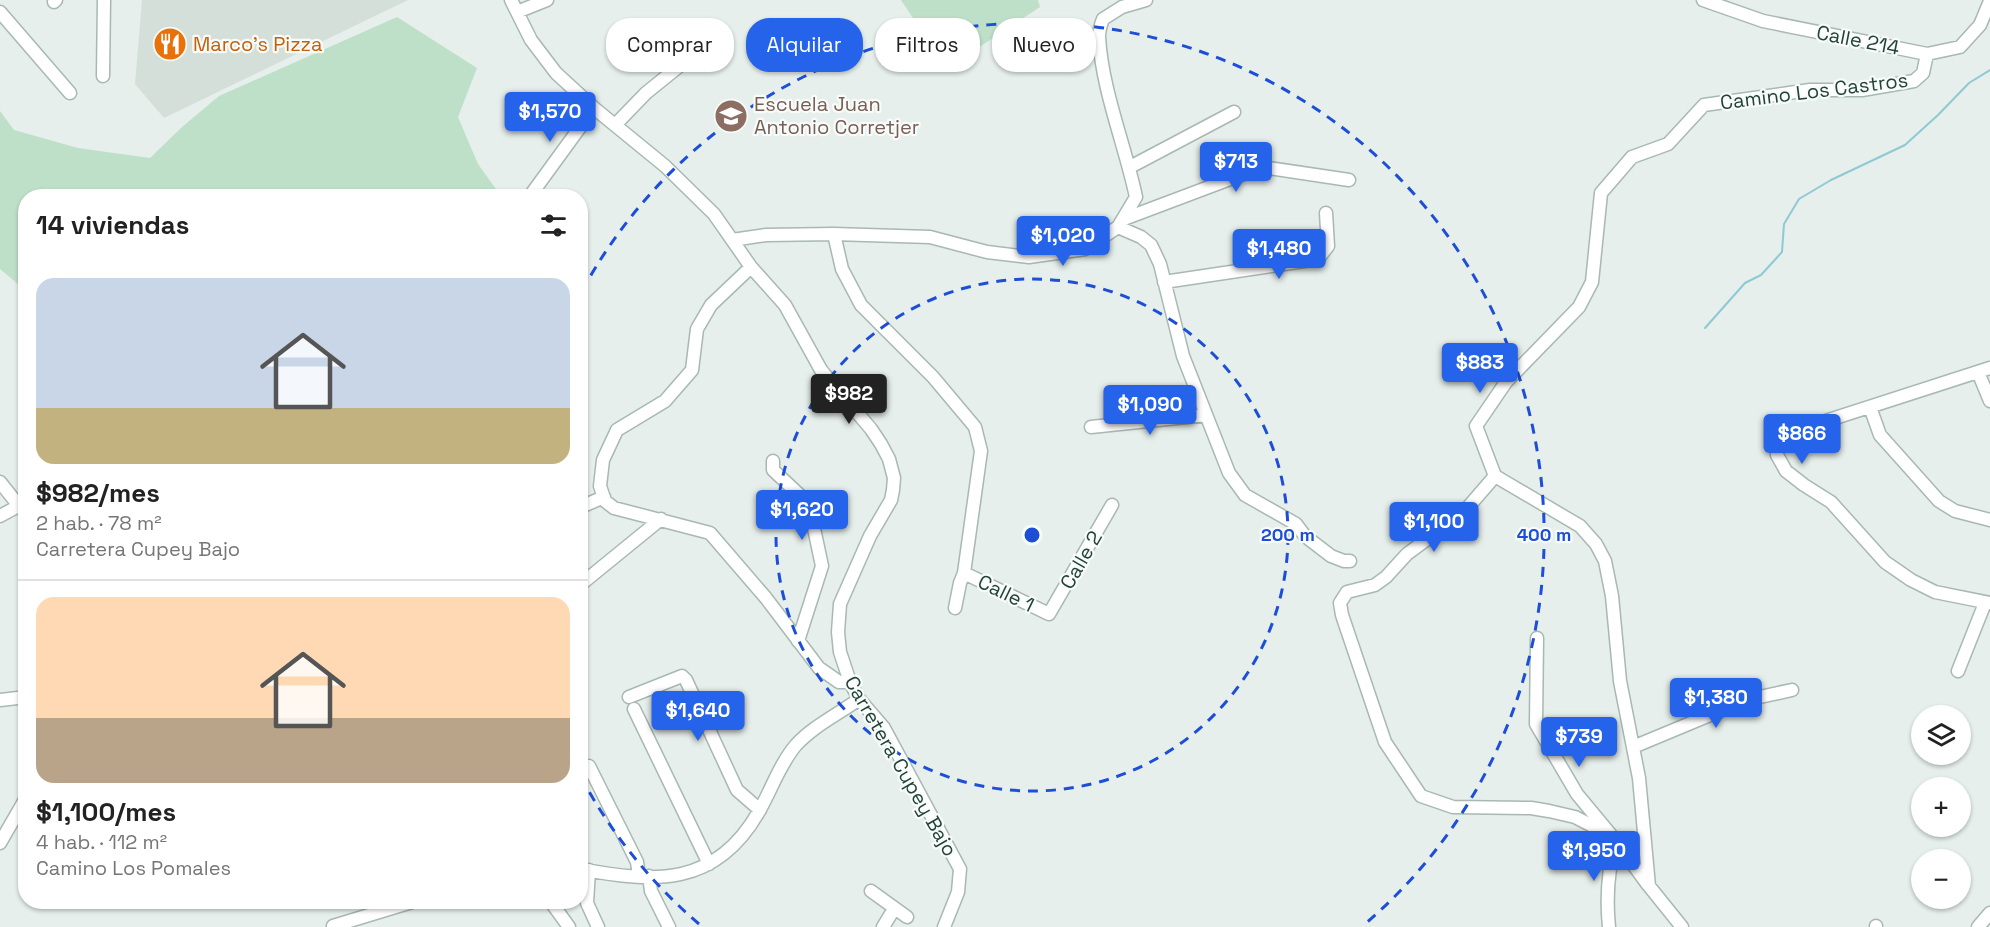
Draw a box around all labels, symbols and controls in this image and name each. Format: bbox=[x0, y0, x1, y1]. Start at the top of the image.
chip: Comprar bbox=[606, 18, 734, 72]
chip: Alquilar bbox=[746, 18, 863, 72]
chip: Filtros bbox=[875, 18, 980, 72]
chip: Nuevo bbox=[992, 18, 1096, 72]
street label: Calle 214 bbox=[1814, 19, 1902, 61]
restaurant icon: Marco's Pizza bbox=[152, 26, 188, 62]
place label: Marco's Pizza bbox=[193, 31, 322, 57]
street label: Camino Los Castros bbox=[1719, 67, 1909, 115]
place label: Escuela Juan Antonio Corretjer bbox=[754, 91, 919, 140]
pin: $1,570 bbox=[501, 92, 599, 143]
text: $1,570 bbox=[519, 98, 581, 124]
school or university icon: Escuela Juan Antonio Corretjer bbox=[713, 98, 749, 134]
pin: $713 bbox=[1200, 142, 1272, 193]
text: $713 bbox=[1214, 148, 1258, 174]
text: 14 viviendas bbox=[36, 208, 189, 242]
icon: filters bbox=[537, 209, 570, 242]
pin: $1,020 bbox=[1014, 216, 1112, 267]
text: $1,020 bbox=[1031, 222, 1095, 248]
pin: $1,480 bbox=[1230, 229, 1328, 280]
text: $1,480 bbox=[1247, 235, 1311, 261]
icon: home bbox=[249, 317, 357, 425]
pin: $883 bbox=[1444, 343, 1516, 394]
text: $883 bbox=[1456, 349, 1504, 375]
pin: $982 bbox=[813, 374, 885, 425]
text: $982 bbox=[825, 380, 873, 406]
pin: $1,090 bbox=[1101, 385, 1199, 436]
text: $1,090 bbox=[1117, 391, 1183, 417]
pin: $866 bbox=[1766, 414, 1838, 465]
text: $866 bbox=[1778, 420, 1826, 446]
text: $982/mes bbox=[36, 476, 160, 510]
pin: $1,620 bbox=[753, 490, 851, 541]
text: $1,620 bbox=[770, 496, 834, 522]
pin: $1,100 bbox=[1385, 502, 1483, 553]
text: $1,100 bbox=[1404, 508, 1464, 534]
text: 2 hab. · 78 m² bbox=[36, 510, 161, 536]
text: 200 m bbox=[1261, 523, 1315, 546]
text: 400 m bbox=[1517, 523, 1571, 546]
centre of rings bbox=[1022, 525, 1042, 545]
street label: Calle 2 bbox=[1054, 526, 1108, 594]
text: Carretera Cupey Bajo bbox=[36, 536, 240, 562]
street label: Calle 1 bbox=[974, 568, 1038, 618]
icon: home bbox=[249, 636, 357, 744]
street label: Carretera Cupey Bajo bbox=[839, 671, 963, 861]
pin: $1,380 bbox=[1667, 678, 1765, 729]
text: $1,380 bbox=[1684, 684, 1748, 710]
pin: $1,640 bbox=[649, 691, 747, 742]
text: $1,640 bbox=[666, 697, 730, 723]
map controls bbox=[1911, 705, 1971, 909]
button: layers bbox=[1911, 705, 1971, 765]
pin: $739 bbox=[1543, 717, 1615, 768]
text: $739 bbox=[1555, 723, 1603, 749]
button: + bbox=[1911, 777, 1971, 837]
text: $1,100/mes bbox=[36, 795, 176, 829]
text: 4 hab. · 112 m² bbox=[36, 829, 167, 855]
pin: $1,950 bbox=[1545, 831, 1643, 882]
text: $1,950 bbox=[1562, 837, 1626, 863]
button: − bbox=[1911, 849, 1971, 909]
text: Camino Los Pomales bbox=[36, 855, 231, 881]

